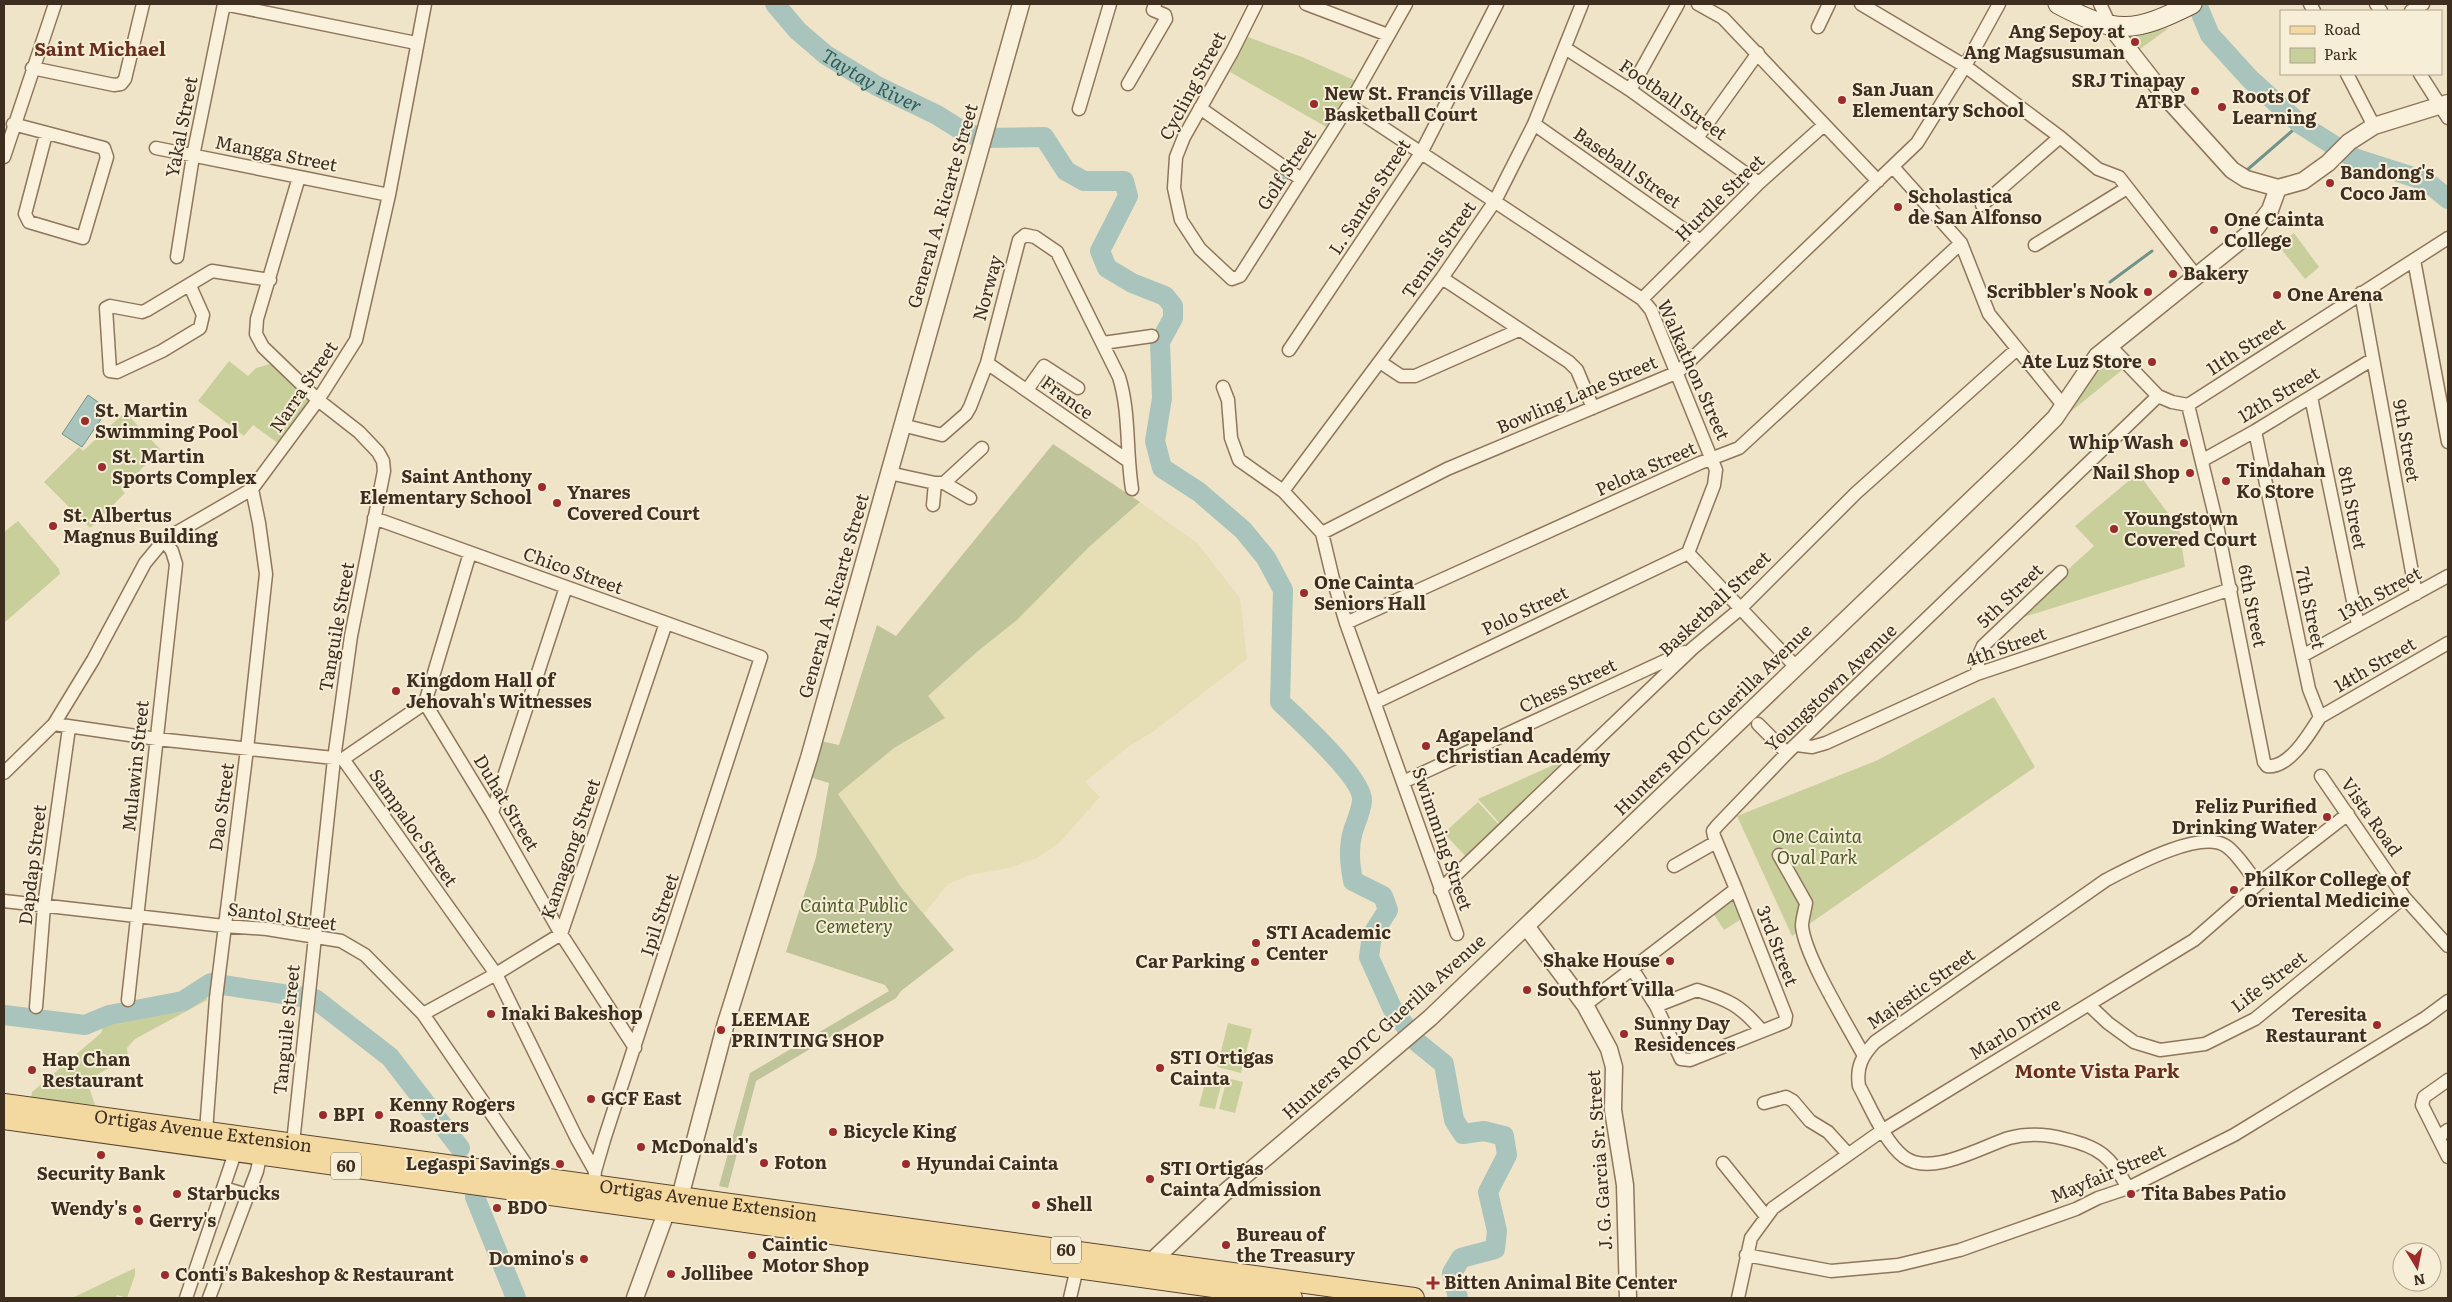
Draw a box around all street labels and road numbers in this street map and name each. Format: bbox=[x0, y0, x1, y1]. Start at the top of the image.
street label: Cycling Street bbox=[1152, 25, 1232, 145]
street label: Football Street bbox=[1614, 52, 1734, 146]
street label: Yakal Street bbox=[157, 73, 204, 180]
street label: General A. Ricarte Street bbox=[899, 99, 984, 311]
street label: Baseball Street bbox=[1568, 120, 1688, 214]
street label: Golf Street bbox=[1249, 123, 1322, 215]
street label: Mangga Street bbox=[213, 127, 340, 178]
street label: L. Santos Street bbox=[1321, 132, 1417, 259]
street label: Hurdle Street bbox=[1668, 146, 1771, 247]
street label: Tennis Street bbox=[1394, 194, 1482, 304]
street label: Norway bbox=[965, 251, 1008, 324]
street label: Walkathon Street bbox=[1651, 295, 1738, 445]
street label: 11th Street bbox=[2201, 310, 2290, 381]
street label: Narra Street bbox=[262, 334, 344, 437]
street label: Bowling Lane Street bbox=[1492, 347, 1662, 440]
street label: 12th Street bbox=[2232, 358, 2325, 429]
street label: France bbox=[1036, 369, 1100, 425]
street label: 9th Street bbox=[2387, 397, 2428, 485]
street label: Pelota Street bbox=[1591, 433, 1701, 502]
street label: 8th Street bbox=[2332, 464, 2375, 552]
street label: General A. Ricarte Street bbox=[790, 489, 875, 701]
street label: Chico Street bbox=[520, 539, 628, 600]
street label: Basketball Street bbox=[1652, 543, 1777, 662]
street label: 5th Street bbox=[1970, 556, 2049, 634]
street label: 13th Street bbox=[2333, 558, 2426, 627]
street label: Tanguile Street bbox=[311, 559, 360, 694]
street label: 6th Street bbox=[2232, 562, 2275, 650]
street label: 7th Street bbox=[2290, 564, 2333, 652]
street label: Polo Street bbox=[1477, 578, 1573, 641]
street label: Hunters ROTC Guerilla Avenue bbox=[1607, 617, 1817, 821]
street label: Youngstown Avenue bbox=[1758, 617, 1902, 757]
street label: 4th Street bbox=[1961, 618, 2050, 673]
street label: 14th Street bbox=[2328, 629, 2421, 698]
street label: Chess Street bbox=[1514, 650, 1621, 719]
street label: Mulawin Street bbox=[114, 698, 155, 833]
street label: Duhat Street bbox=[468, 749, 547, 856]
street label: Dao Street bbox=[201, 760, 240, 853]
street label: Sampaloc Street bbox=[363, 763, 465, 892]
street label: Swimming Street bbox=[1406, 763, 1481, 914]
street label: Vista Road bbox=[2335, 771, 2409, 861]
street label: Kamagong Street bbox=[533, 774, 607, 922]
street label: Dapdap Street bbox=[11, 802, 52, 927]
street label: Ipil Street bbox=[633, 869, 685, 959]
street label: Santol Street bbox=[226, 894, 339, 937]
street label: 3rd Street bbox=[1751, 901, 1806, 990]
street label: Hunters ROTC Guerilla Avenue bbox=[1275, 927, 1491, 1125]
street label: Majestic Street bbox=[1860, 940, 1981, 1035]
street label: Life Street bbox=[2225, 943, 2312, 1018]
street label: Tanguile Street bbox=[265, 962, 306, 1096]
street label: Marlo Drive bbox=[1963, 990, 2065, 1066]
street label: J. G. Garcia Sr. Street bbox=[1579, 1068, 1618, 1251]
street label: Ortigas Avenue Extension bbox=[93, 1102, 314, 1158]
street label: Mayfair Street bbox=[2046, 1136, 2170, 1209]
road number: 60 bbox=[331, 1152, 361, 1180]
street label: Ortigas Avenue Extension bbox=[598, 1171, 819, 1228]
road number: 60 bbox=[1051, 1236, 1081, 1264]

